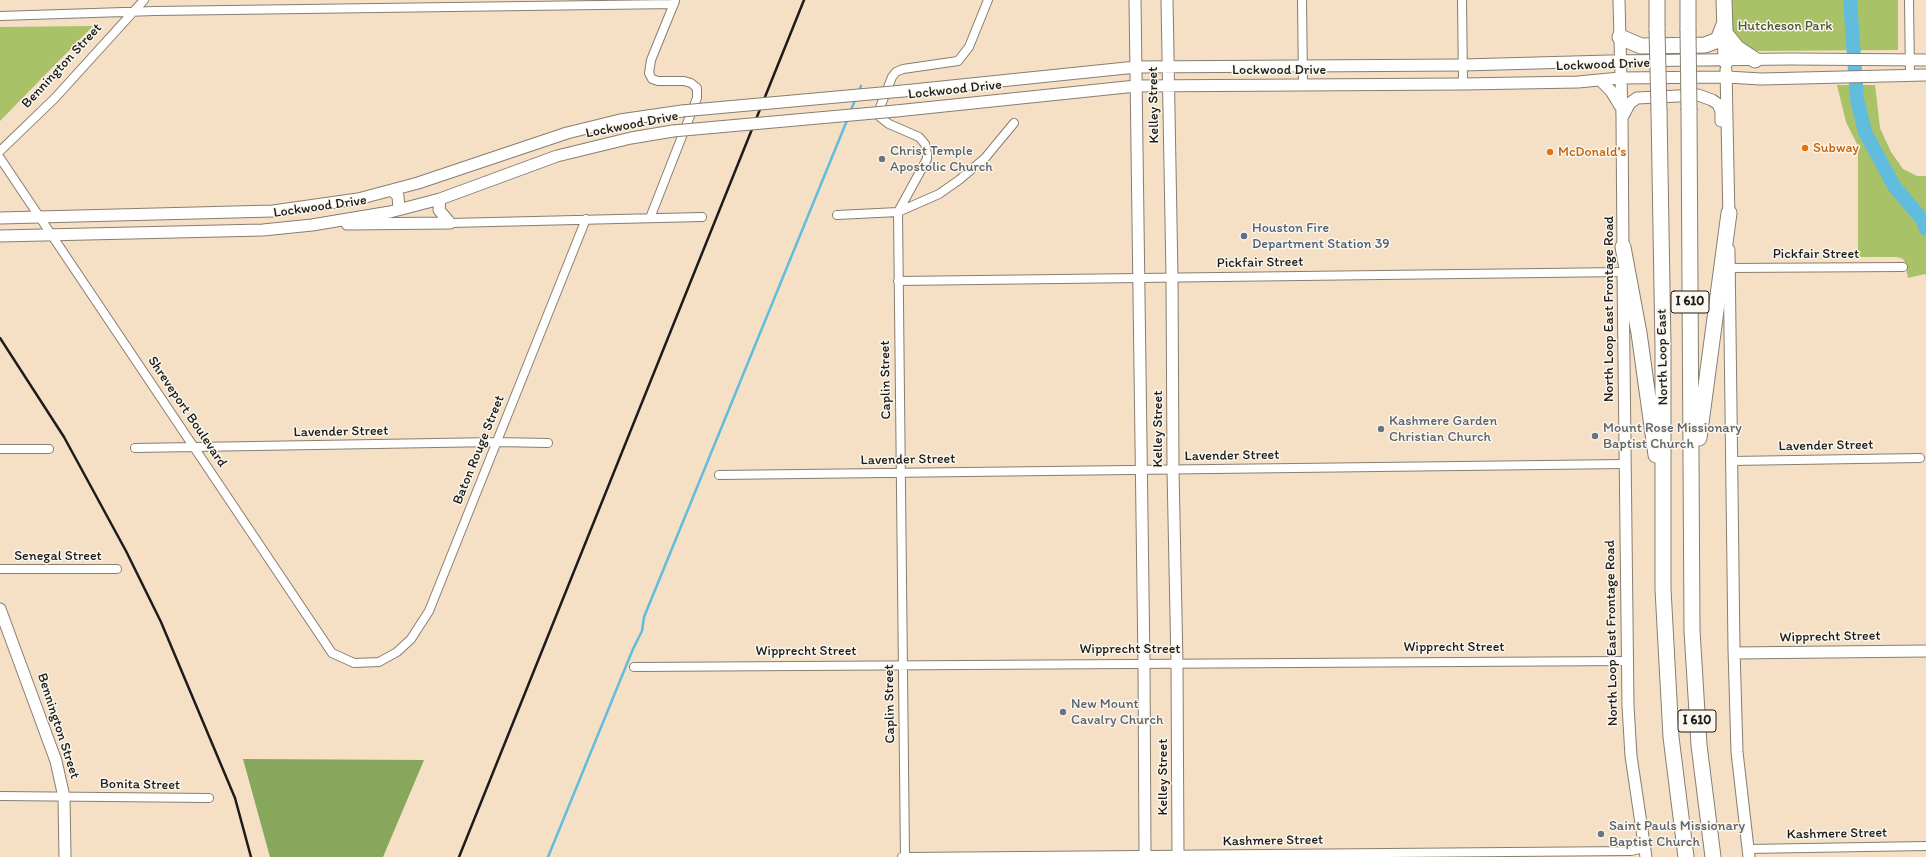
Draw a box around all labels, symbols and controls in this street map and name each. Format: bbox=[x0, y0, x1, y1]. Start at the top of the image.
park label: Hutcheson Park bbox=[1738, 18, 1832, 34]
street label: Bennington Street bbox=[18, 20, 106, 112]
street label: Lockwood Drive bbox=[1556, 55, 1650, 75]
street label: Lockwood Drive bbox=[1232, 62, 1326, 78]
street label: Kelley Street bbox=[1145, 66, 1163, 144]
street label: Lockwood Drive bbox=[907, 77, 1003, 103]
street label: Lockwood Drive bbox=[584, 108, 680, 142]
place label: Subway bbox=[1813, 140, 1859, 156]
place label: Christ Temple Apostolic Church bbox=[890, 143, 993, 176]
marker: Subway bbox=[1800, 143, 1810, 153]
place label: McDonald's bbox=[1558, 144, 1626, 160]
marker: McDonald's bbox=[1545, 147, 1555, 157]
marker: Christ Temple Apostolic Church bbox=[877, 154, 887, 164]
street label: Lockwood Drive bbox=[272, 192, 368, 222]
street label: North Loop East Frontage Road bbox=[1601, 216, 1617, 402]
place label: Houston Fire Department Station 39 bbox=[1252, 220, 1390, 252]
marker: Houston Fire Department Station 39 bbox=[1239, 231, 1249, 241]
street label: Pickfair Street bbox=[1773, 246, 1859, 262]
street label: Pickfair Street bbox=[1216, 254, 1304, 272]
road number: I 610 bbox=[1671, 291, 1709, 313]
street label: North Loop East bbox=[1654, 309, 1672, 405]
street label: Caplin Street bbox=[877, 340, 895, 420]
street label: Shreveport Boulevard bbox=[144, 353, 230, 471]
street label: Kelley Street bbox=[1150, 391, 1166, 467]
street label: Baton Rouge Street bbox=[449, 393, 509, 507]
place label: Kashmere Garden Christian Church bbox=[1389, 413, 1497, 446]
place label: Mount Rose Missionary Baptist Church bbox=[1603, 420, 1742, 452]
street label: Lavender Street bbox=[293, 423, 389, 441]
marker: Kashmere Garden Christian Church bbox=[1376, 424, 1386, 434]
marker: Mount Rose Missionary Baptist Church bbox=[1590, 431, 1600, 441]
street label: Lavender Street bbox=[1778, 437, 1874, 455]
street label: Lavender Street bbox=[1184, 447, 1280, 465]
street label: Lavender Street bbox=[860, 451, 956, 469]
street label: North Loop East Frontage Road bbox=[1602, 540, 1622, 726]
street label: Senegal Street bbox=[14, 548, 102, 564]
street label: Wipprecht Street bbox=[1779, 628, 1881, 646]
street label: Wipprecht Street bbox=[1403, 639, 1505, 655]
street label: Wipprecht Street bbox=[1079, 641, 1181, 657]
street label: Wipprecht Street bbox=[755, 643, 857, 659]
street label: Caplin Street bbox=[881, 664, 899, 744]
street label: Bennington Street bbox=[33, 671, 83, 781]
place label: New Mount Cavalry Church bbox=[1071, 696, 1163, 728]
marker: New Mount Cavalry Church bbox=[1058, 707, 1068, 717]
road number: I 610 bbox=[1678, 710, 1716, 732]
street label: Kelley Street bbox=[1155, 739, 1171, 815]
street label: Bonita Street bbox=[100, 776, 180, 794]
place label: Saint Pauls Missionary Baptist Church bbox=[1609, 818, 1745, 850]
street label: Kashmere Street bbox=[1787, 825, 1887, 843]
marker: Saint Pauls Missionary Baptist Church bbox=[1596, 829, 1606, 839]
street label: Kashmere Street bbox=[1223, 832, 1323, 850]

